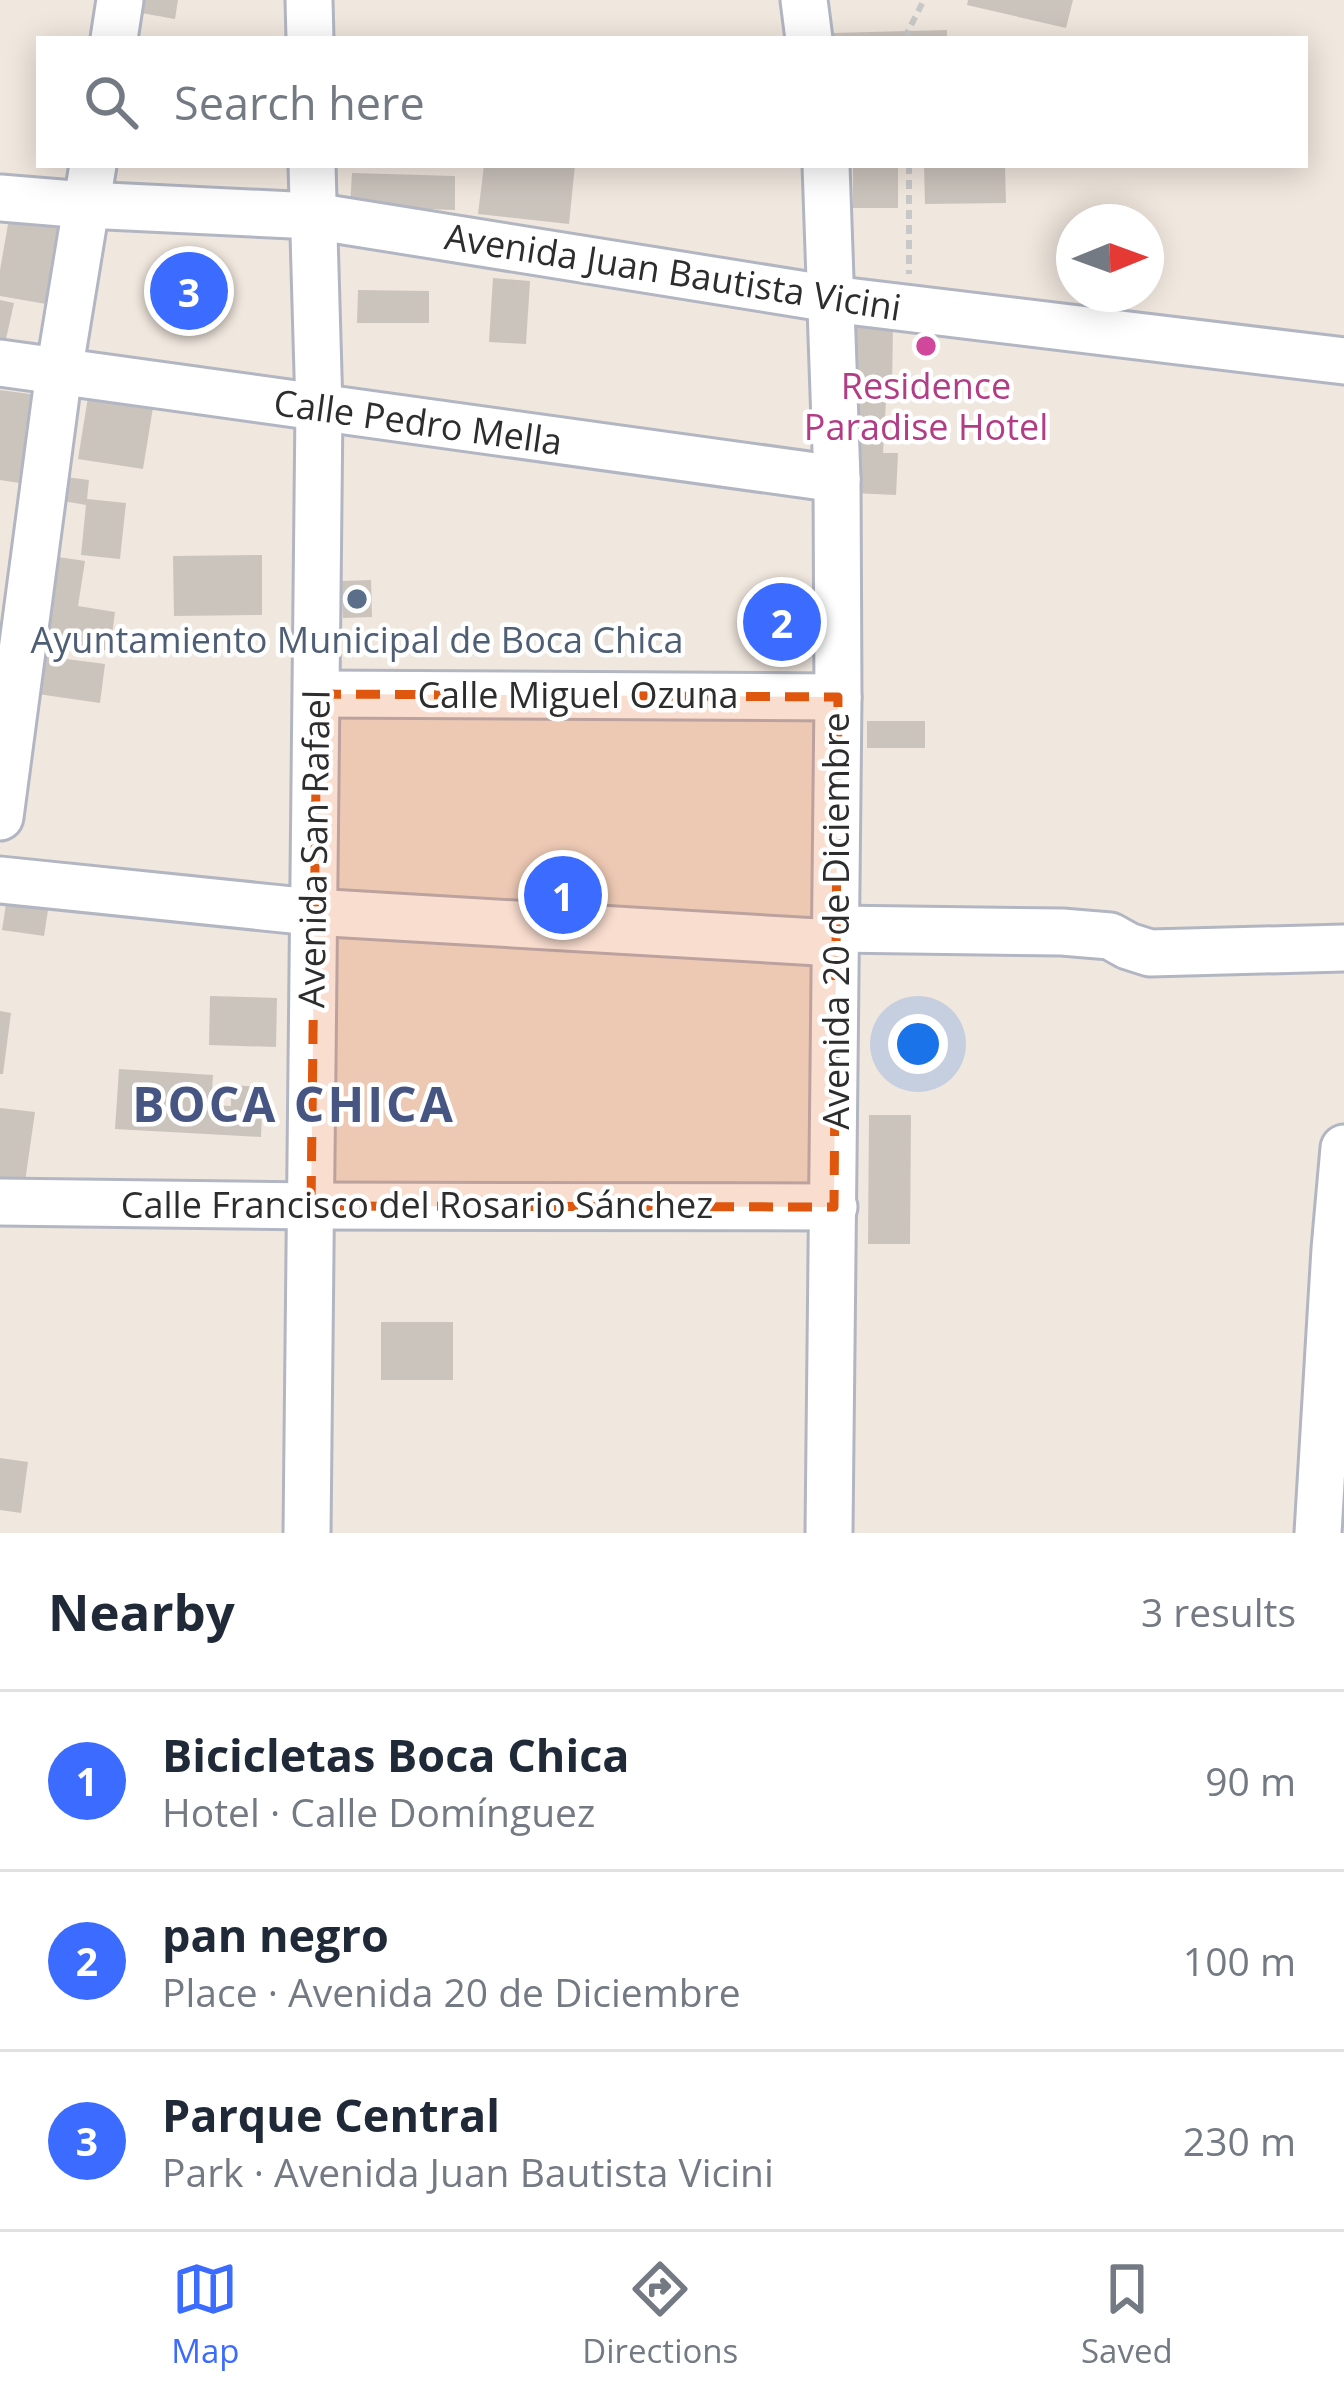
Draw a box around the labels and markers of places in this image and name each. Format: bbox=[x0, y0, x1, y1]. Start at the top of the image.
pin: 3 bbox=[150, 246, 228, 336]
marker: Residence Paradise Hotel bbox=[913, 333, 939, 359]
place label: Residence Paradise Hotel bbox=[804, 361, 1048, 451]
pin: 2 bbox=[743, 577, 821, 667]
marker: Ayuntamiento Municipal de Boca Chica bbox=[344, 586, 370, 612]
place label: Ayuntamiento Municipal de Boca Chica bbox=[31, 615, 683, 664]
pin: 1 bbox=[524, 850, 602, 940]

